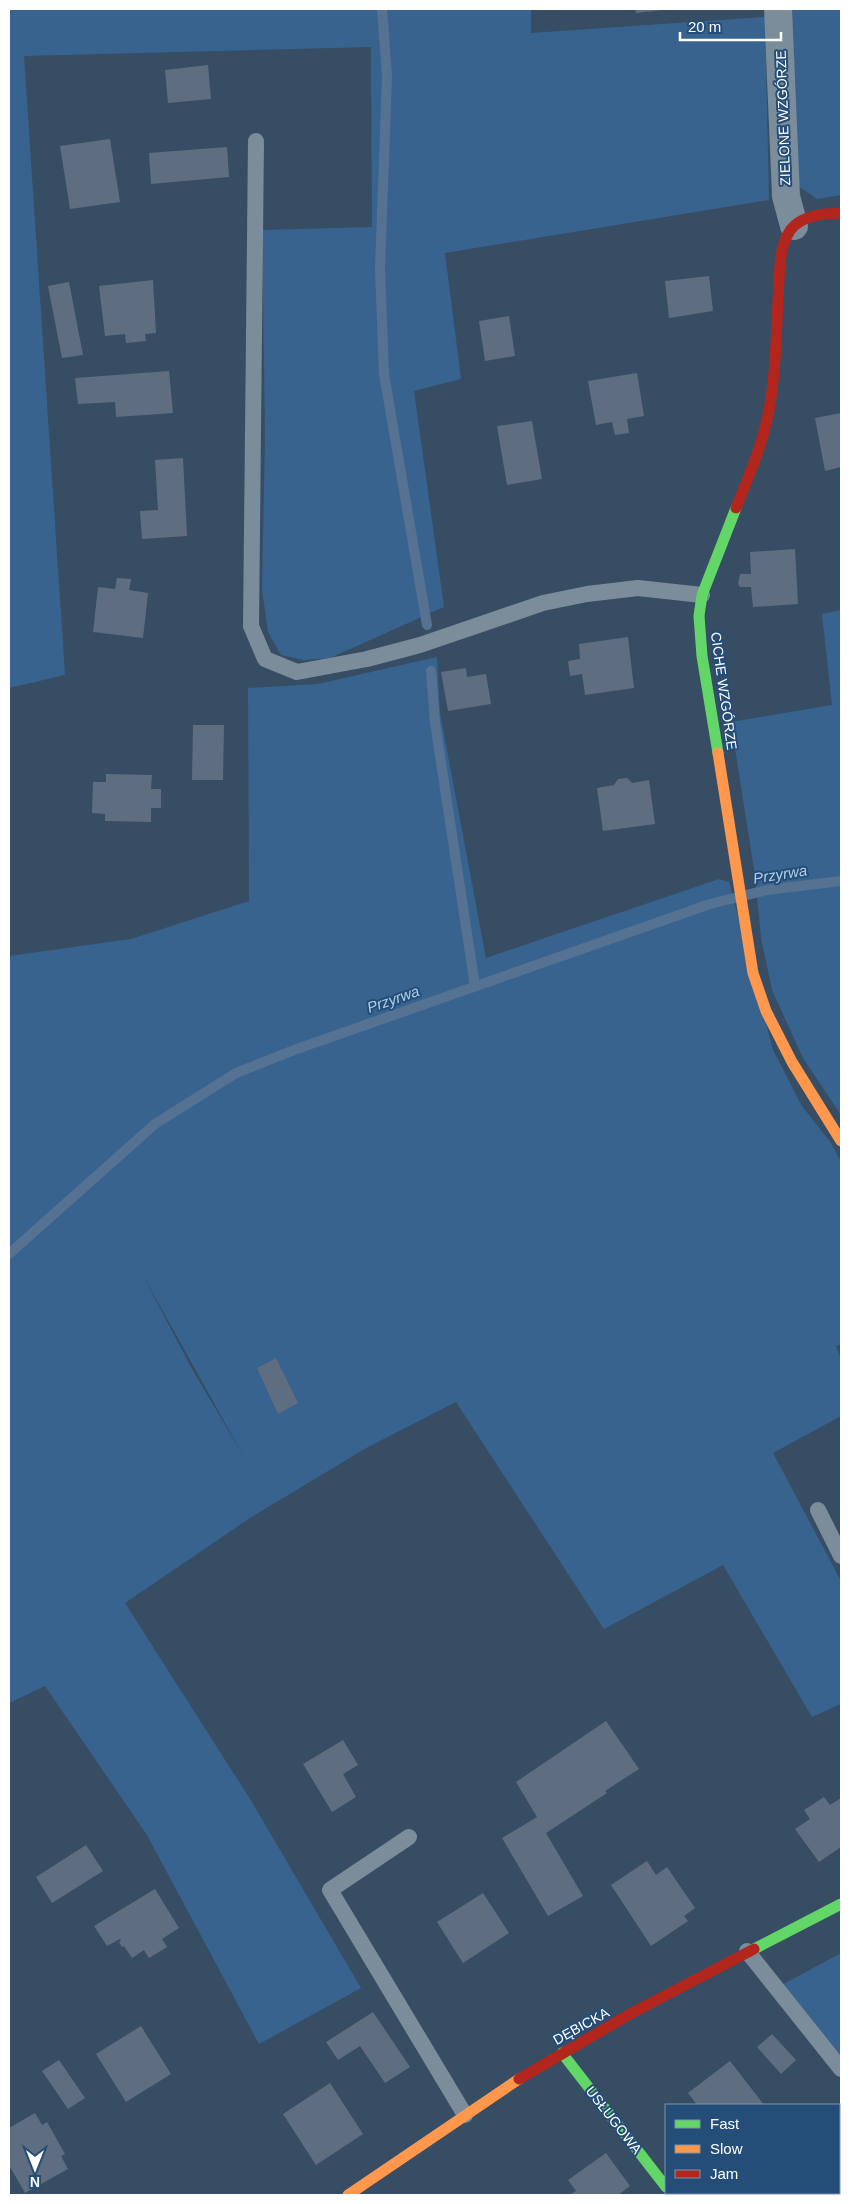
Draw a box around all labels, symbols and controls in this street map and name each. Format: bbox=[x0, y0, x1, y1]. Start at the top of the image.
scale bar bbox=[680, 10, 781, 42]
text: 20 m bbox=[688, 18, 721, 35]
street label: ZIELONE WZGÓRZE bbox=[773, 50, 793, 186]
street label: CICHE WZGÓRZE bbox=[708, 631, 740, 751]
water label: Przyrwa bbox=[752, 861, 808, 887]
water label: Przyrwa bbox=[365, 982, 421, 1016]
street label: DĘBICKA bbox=[550, 2004, 612, 2048]
street label: USŁUGOWA bbox=[583, 2083, 646, 2157]
legend bbox=[665, 2104, 840, 2194]
text: Fast bbox=[710, 2115, 740, 2132]
text: Slow bbox=[710, 2140, 743, 2157]
north arrow bbox=[10, 2144, 60, 2194]
text: Jam bbox=[710, 2165, 738, 2182]
text: N bbox=[30, 2174, 40, 2190]

